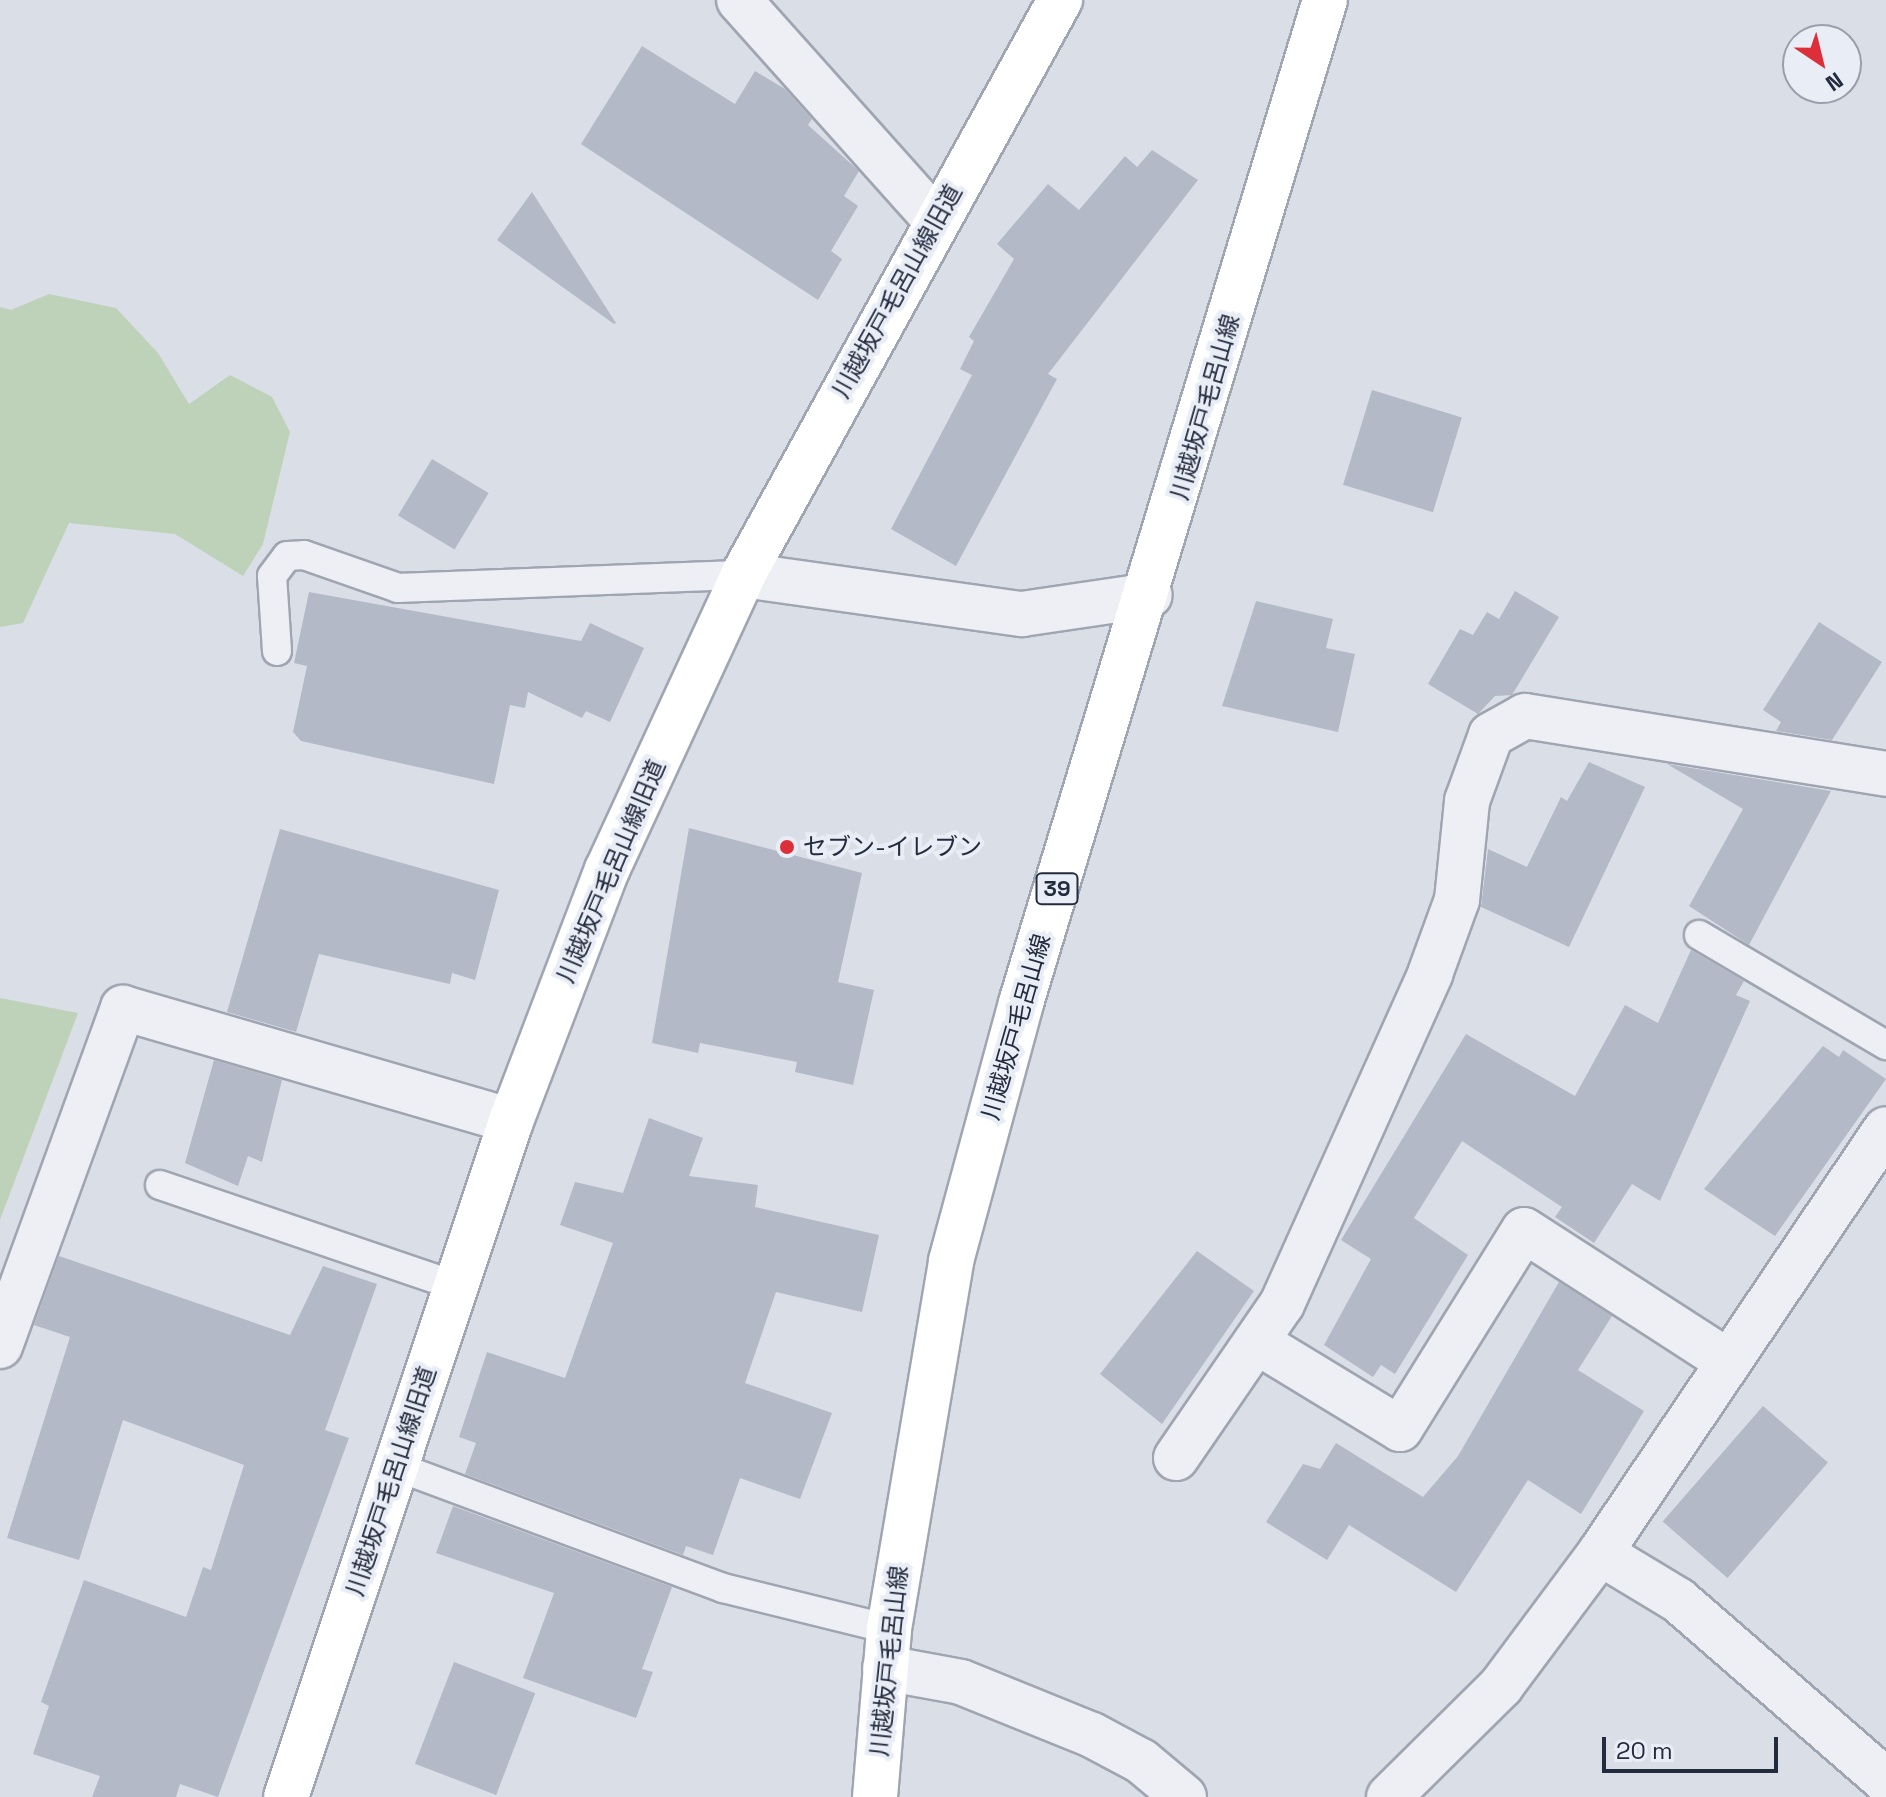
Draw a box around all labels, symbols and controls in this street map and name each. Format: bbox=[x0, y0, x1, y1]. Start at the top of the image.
north arrow bbox=[1782, 24, 1862, 104]
text: N bbox=[1821, 66, 1849, 98]
street label: 川越坂戸毛呂山線旧道 bbox=[826, 179, 968, 403]
street label: 川越坂戸毛呂山線 bbox=[1165, 311, 1245, 503]
street label: 川越坂戸毛呂山線旧道 bbox=[551, 755, 671, 987]
place label: セブン-イレブン bbox=[803, 833, 982, 861]
marker: セブン-イレブン bbox=[778, 838, 796, 856]
road number: 39 bbox=[1035, 871, 1079, 907]
street label: 川越坂戸毛呂山線 bbox=[976, 931, 1056, 1123]
street label: 川越坂戸毛呂山線旧道 bbox=[340, 1362, 442, 1600]
street label: 川越坂戸毛呂山線 bbox=[865, 1564, 913, 1758]
scale bar bbox=[1606, 1721, 1782, 1771]
text: 20 m bbox=[1616, 1735, 1673, 1766]

